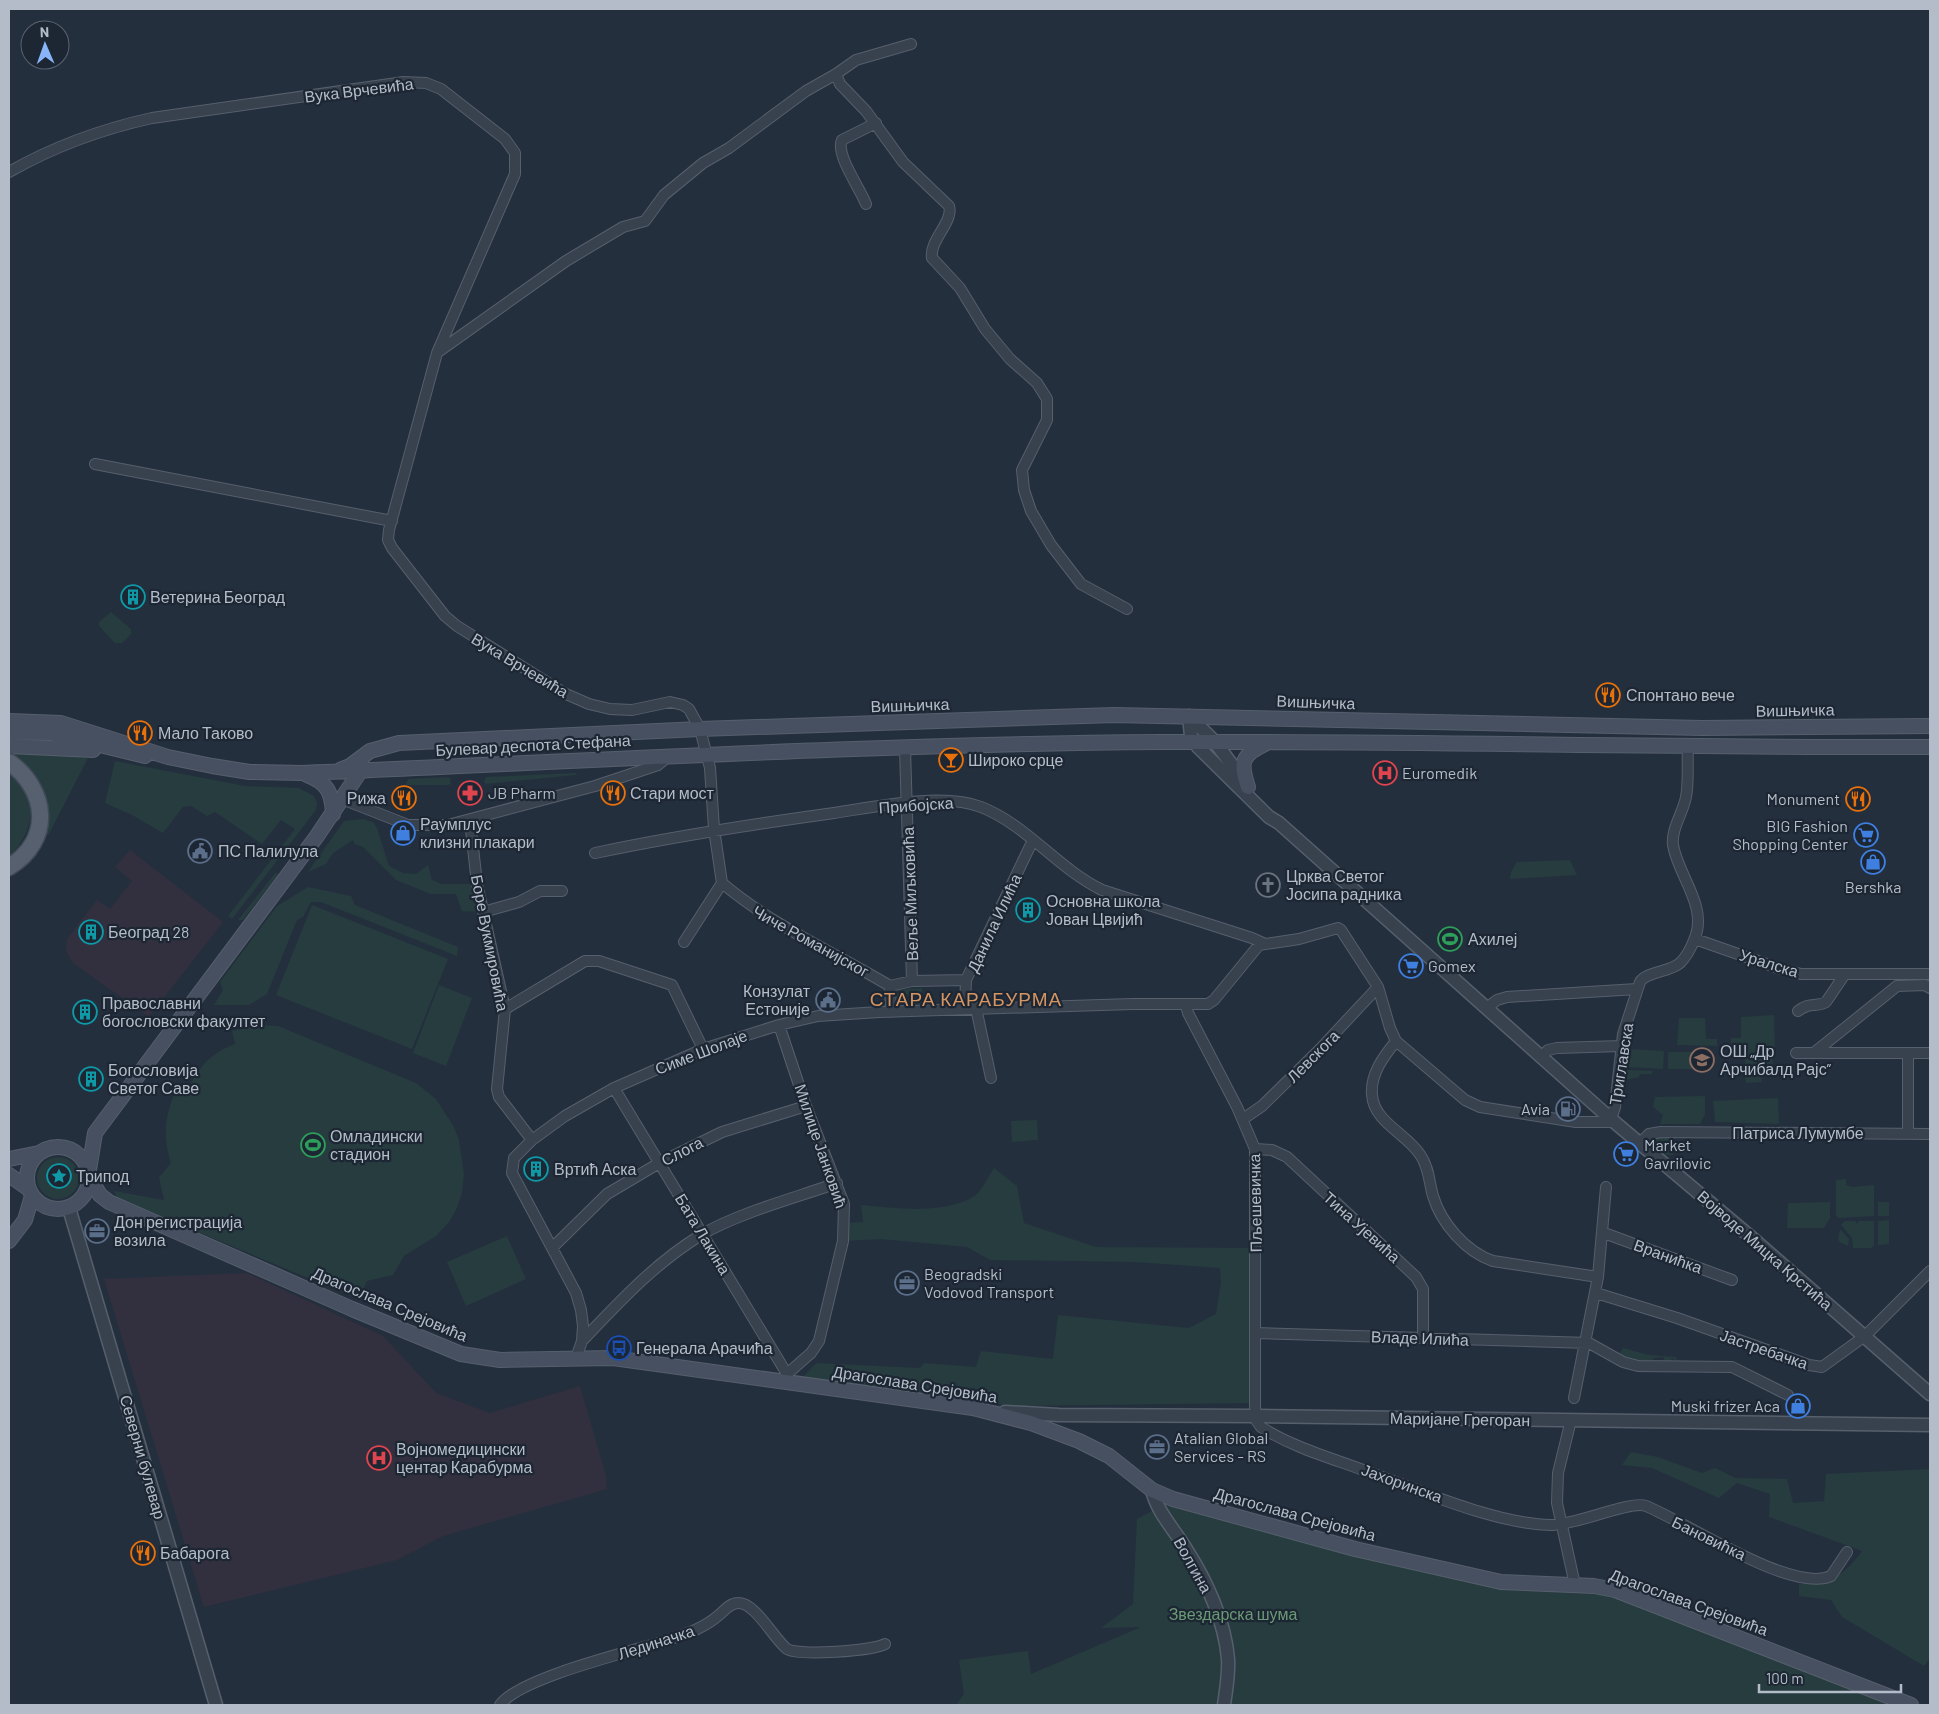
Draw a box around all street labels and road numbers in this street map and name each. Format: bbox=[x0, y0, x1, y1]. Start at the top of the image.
street label: Вука Врчевића bbox=[303, 73, 415, 106]
street label: Вука Врчевића bbox=[468, 628, 572, 701]
street label: Вишњичка bbox=[1276, 691, 1356, 712]
street label: Вишњичка bbox=[870, 694, 950, 715]
street label: Вишњичка bbox=[1755, 699, 1835, 720]
street label: Булевар деспота Стефана bbox=[435, 730, 631, 759]
street label: Прибојска bbox=[878, 792, 954, 817]
street label: Веље Миљковића bbox=[898, 827, 921, 961]
street label: Данила Илића bbox=[962, 870, 1025, 975]
street label: Боре Вукмировића bbox=[468, 873, 513, 1013]
street label: Чиче Романијског bbox=[750, 901, 873, 980]
street label: Уралска bbox=[1737, 945, 1801, 981]
street label: Триглавска bbox=[1605, 1021, 1636, 1106]
street label: Симе Шолаје bbox=[652, 1025, 750, 1078]
street label: Левскога bbox=[1283, 1025, 1343, 1086]
street label: Милице Јанковић bbox=[791, 1081, 852, 1210]
street label: Патриса Лумумбе bbox=[1732, 1123, 1864, 1142]
street label: Слога bbox=[658, 1132, 706, 1169]
street label: Пљешевичка bbox=[1244, 1153, 1265, 1252]
street label: Војводе Мицка Крстића bbox=[1694, 1186, 1837, 1313]
street label: Тина Ујевића bbox=[1320, 1187, 1405, 1266]
street label: Бата Лакина bbox=[672, 1190, 735, 1278]
street label: Вранићка bbox=[1631, 1234, 1705, 1277]
street label: Драгослава Срејовића bbox=[310, 1262, 471, 1345]
street label: Јастребачка bbox=[1718, 1325, 1811, 1372]
street label: Владе Илића bbox=[1371, 1326, 1469, 1349]
street label: Драгослава Срејовића bbox=[831, 1361, 999, 1406]
street label: Северни булевар bbox=[117, 1393, 170, 1521]
street label: Маријане Грегоран bbox=[1390, 1408, 1530, 1429]
street label: Јахоринска bbox=[1359, 1459, 1445, 1506]
street label: Драгослава Срејовића bbox=[1212, 1483, 1378, 1544]
street label: Бановићка bbox=[1669, 1512, 1749, 1564]
street label: Волгина bbox=[1170, 1533, 1217, 1596]
street label: Драгослава Срејовића bbox=[1608, 1564, 1771, 1639]
street label: Лединачка bbox=[615, 1620, 697, 1663]

